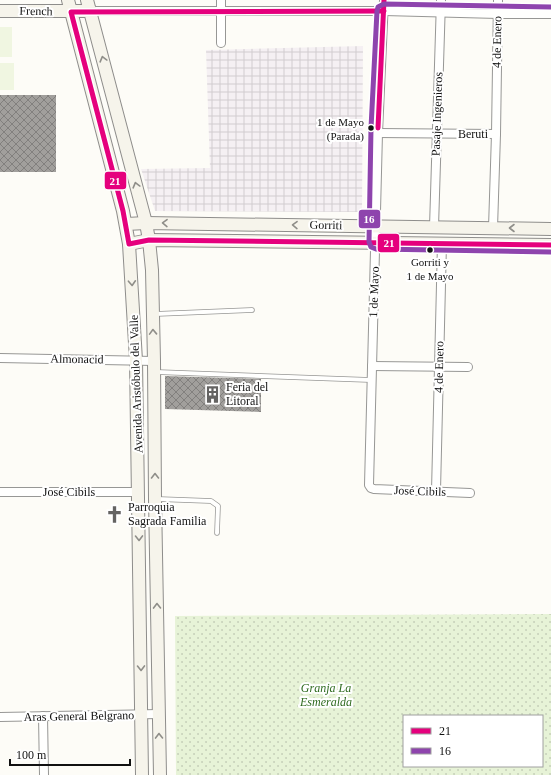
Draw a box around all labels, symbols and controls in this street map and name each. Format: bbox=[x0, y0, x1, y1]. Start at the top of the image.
street label: French bbox=[19, 4, 53, 18]
street label: 4 de Enero bbox=[490, 16, 504, 68]
one-way arrow bbox=[99, 56, 108, 63]
street label: Pasaje Ingenieros bbox=[429, 71, 445, 156]
place label: 1 de Mayo (Parada) bbox=[317, 116, 364, 143]
marker: 1 de Mayo (Parada) bbox=[366, 123, 376, 133]
street label: Beruti bbox=[458, 127, 489, 141]
line badge: 21 bbox=[104, 171, 127, 190]
text: 21 bbox=[110, 175, 121, 187]
one-way arrow bbox=[132, 182, 141, 189]
line badge: 16 bbox=[358, 209, 381, 229]
text: 16 bbox=[364, 213, 375, 225]
street label: Gorriti bbox=[310, 218, 343, 232]
one-way arrow bbox=[162, 219, 168, 227]
one-way arrow bbox=[292, 220, 298, 229]
one-way arrow bbox=[509, 224, 515, 232]
line badge: 21 bbox=[377, 233, 400, 253]
text: 21 bbox=[384, 237, 395, 249]
marker: Gorriti y 1 de Mayo bbox=[425, 245, 435, 255]
place label: Gorriti y 1 de Mayo bbox=[406, 256, 454, 282]
street label: 1 de Mayo bbox=[366, 266, 382, 318]
one-way arrow bbox=[128, 280, 137, 286]
street label: Avenida Aristóbulo del Valle bbox=[127, 315, 145, 453]
one-way arrow bbox=[149, 329, 157, 335]
street label: 4 de Enero bbox=[432, 341, 446, 393]
street label: Almonacid bbox=[50, 352, 104, 366]
place label: Feria del Litoral bbox=[226, 380, 269, 408]
building icon: Feria del Litoral bbox=[203, 384, 223, 404]
one-way arrow bbox=[151, 473, 159, 479]
street label: José Cibils bbox=[394, 483, 447, 499]
street label: José Cibils bbox=[43, 485, 96, 499]
place label: Parroquia Sagrada Familia bbox=[128, 500, 207, 528]
church icon: Parroquia Sagrada Familia bbox=[105, 504, 125, 524]
one-way arrow bbox=[135, 535, 143, 541]
one-way arrow bbox=[153, 603, 161, 609]
one-way arrow bbox=[136, 665, 145, 671]
park label: Granja La Esmeralda bbox=[299, 681, 352, 709]
street label: Aras General Belgrano bbox=[24, 708, 134, 724]
legend bbox=[403, 715, 543, 767]
text: 21 bbox=[439, 724, 451, 738]
one-way arrow bbox=[155, 733, 163, 739]
scale bar bbox=[10, 741, 130, 767]
text: 16 bbox=[439, 744, 451, 758]
text: 100 m bbox=[16, 748, 47, 762]

